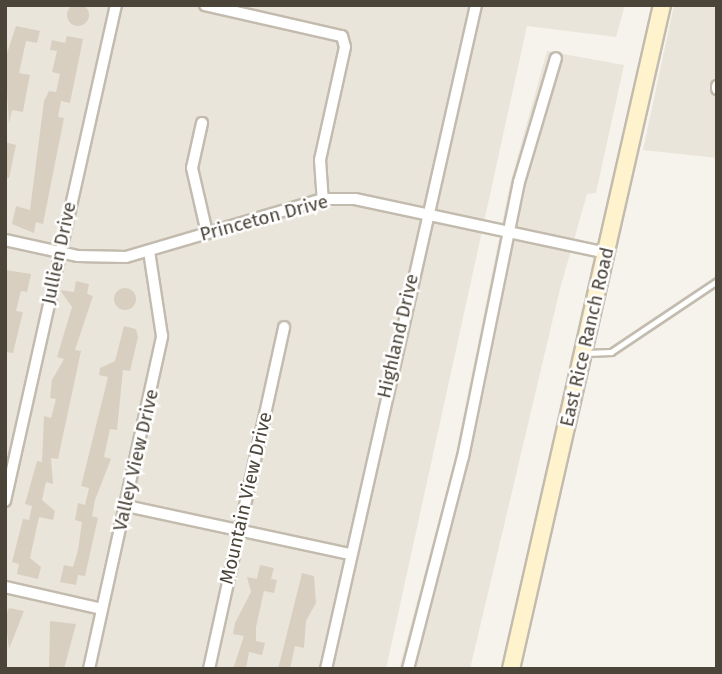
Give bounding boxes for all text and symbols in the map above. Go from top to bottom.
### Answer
street label: Princeton Drive [197,190,331,246]
street label: Jullien Drive [37,200,81,306]
street label: East Rice Ranch Road [555,245,619,429]
street label: Highland Drive [373,271,423,401]
street label: Valley View Drive [109,387,163,533]
street label: Mountain View Drive [215,410,277,586]

